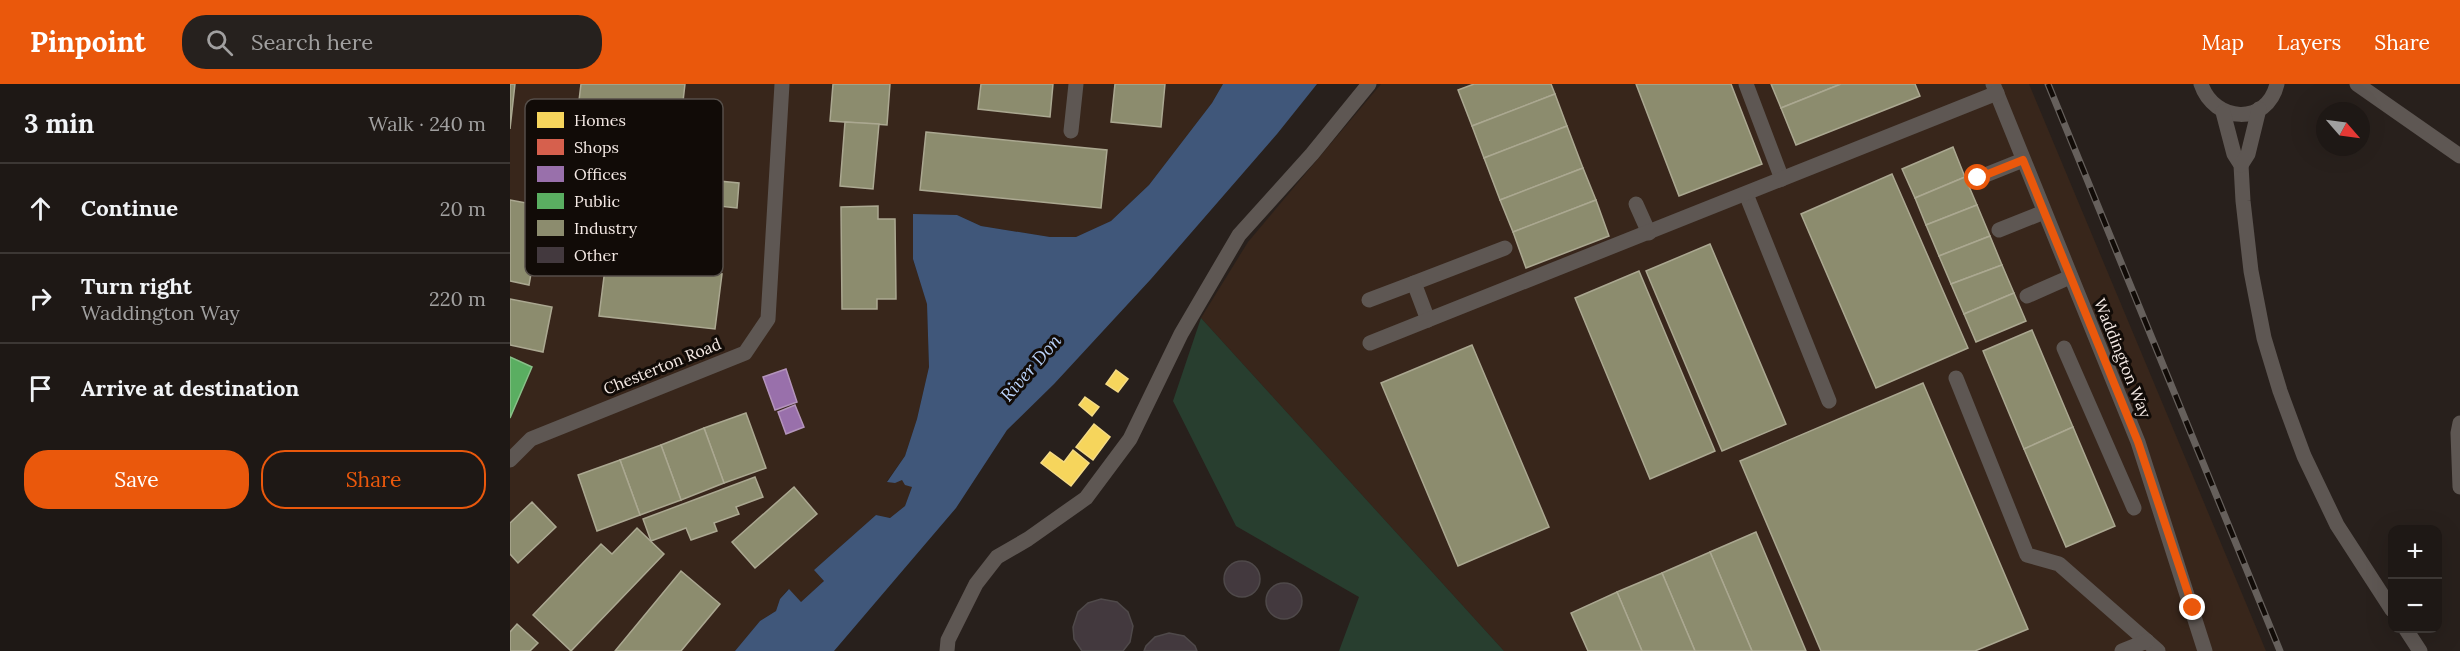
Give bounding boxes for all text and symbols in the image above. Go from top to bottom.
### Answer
search box [182,15,602,69]
text: Pinpoint [30,24,146,60]
icon: search [203,26,236,59]
text: Search here [251,28,373,56]
text: Map [2201,29,2244,56]
text: Layers [2277,29,2341,56]
text: Share [2374,29,2430,56]
legend [525,99,723,276]
north arrow [2316,102,2370,156]
text: 3 min [24,107,94,140]
text: Homes [574,110,626,130]
text: Walk · 240 m [368,111,486,136]
text: Shops [574,137,619,157]
text: Offices [574,164,627,184]
route start [1964,164,1990,190]
text: Public [574,191,620,211]
icon: ahead [24,192,57,225]
text: Continue [81,194,178,222]
text: 20 m [440,196,486,221]
text: Industry [574,218,638,238]
text: Other [574,245,618,265]
text: Turn right [81,272,192,300]
icon: right [24,282,57,315]
text: 220 m [429,286,486,311]
street label: Waddington Way [2090,295,2156,421]
text: Waddington Way [81,300,240,325]
water label: River Don [995,329,1066,406]
street label: Chesterton Road [600,333,724,399]
icon: arrive [24,372,57,405]
text: Arrive at destination [81,374,299,402]
button: Save [24,450,249,509]
button: Share [261,450,486,509]
map controls [2388,525,2442,633]
button: + [2388,525,2442,579]
button: − [2388,579,2442,633]
route end [2179,594,2205,620]

